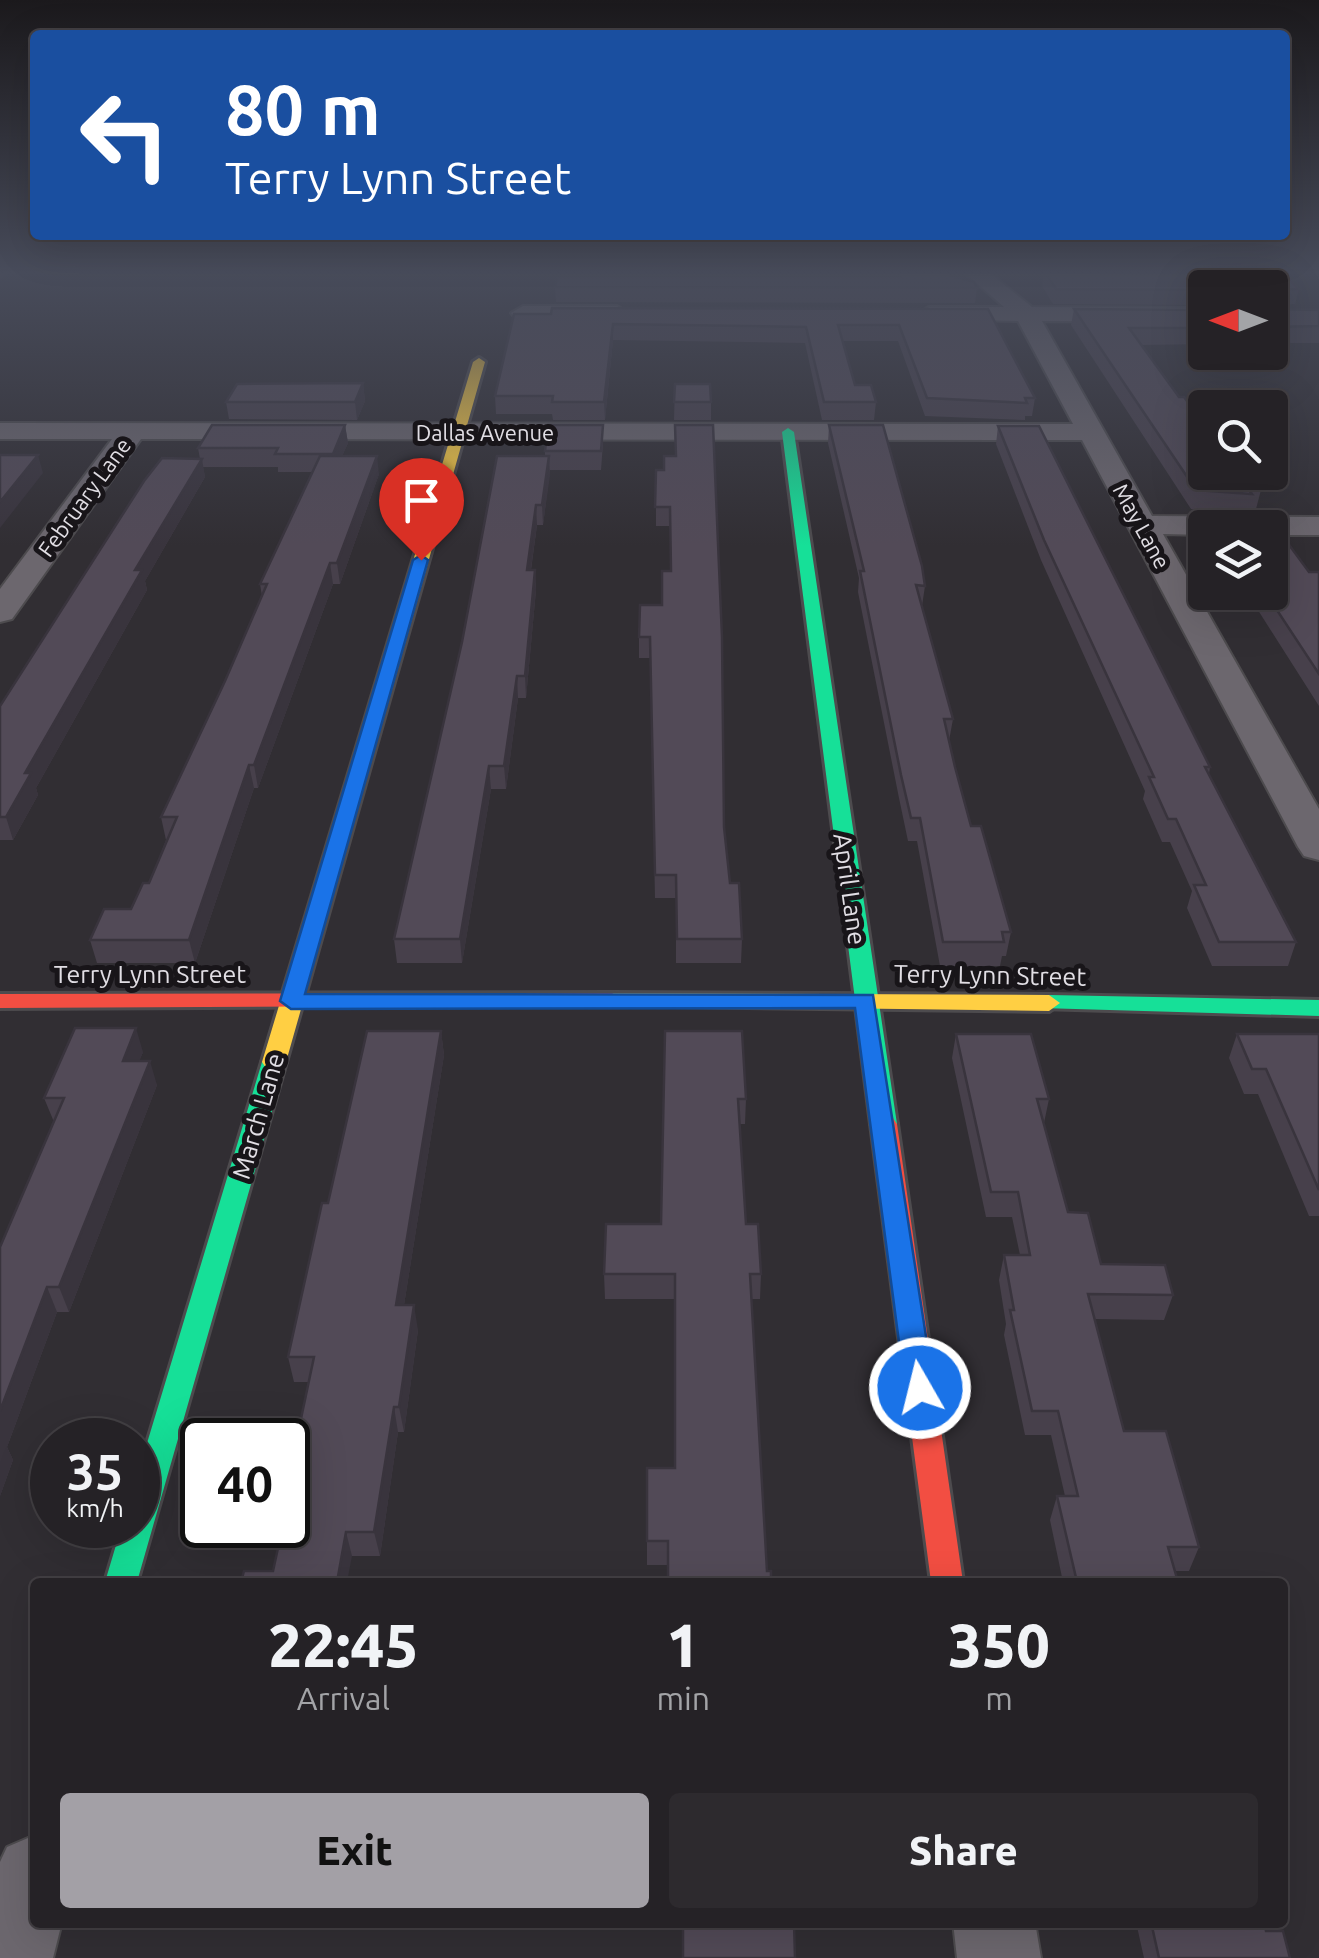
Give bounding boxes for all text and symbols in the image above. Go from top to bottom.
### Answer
icon: left [60,70,190,200]
text: 80 m [225,70,381,148]
text: Terry Lynn Street [225,152,571,203]
north arrow [1188,270,1288,370]
map controls [1188,270,1288,610]
button: search [1188,390,1288,490]
street label: Dallas Avenue [416,420,554,445]
street label: February Lane [33,433,135,561]
pin [379,458,464,561]
icon: arrive [394,473,449,528]
street label: May Lane [1108,479,1176,573]
button: layers [1188,510,1288,610]
street label: April Lane [828,831,872,947]
street label: Terry Lynn Street [894,959,1087,991]
street label: Terry Lynn Street [54,960,246,988]
street label: March Lane [227,1050,289,1182]
position arrow [868,1336,972,1440]
speed limit sign: 40 [180,1418,310,1548]
text: 35 [67,1443,123,1499]
text: km/h [66,1494,124,1522]
text: 22:45 [268,1611,418,1678]
text: 1 [666,1611,700,1678]
text: 350 [948,1611,1050,1678]
text: Arrival [297,1680,390,1716]
text: min [656,1680,710,1716]
text: m [985,1680,1013,1716]
button: Exit [60,1793,649,1908]
button: Share [669,1793,1258,1908]

